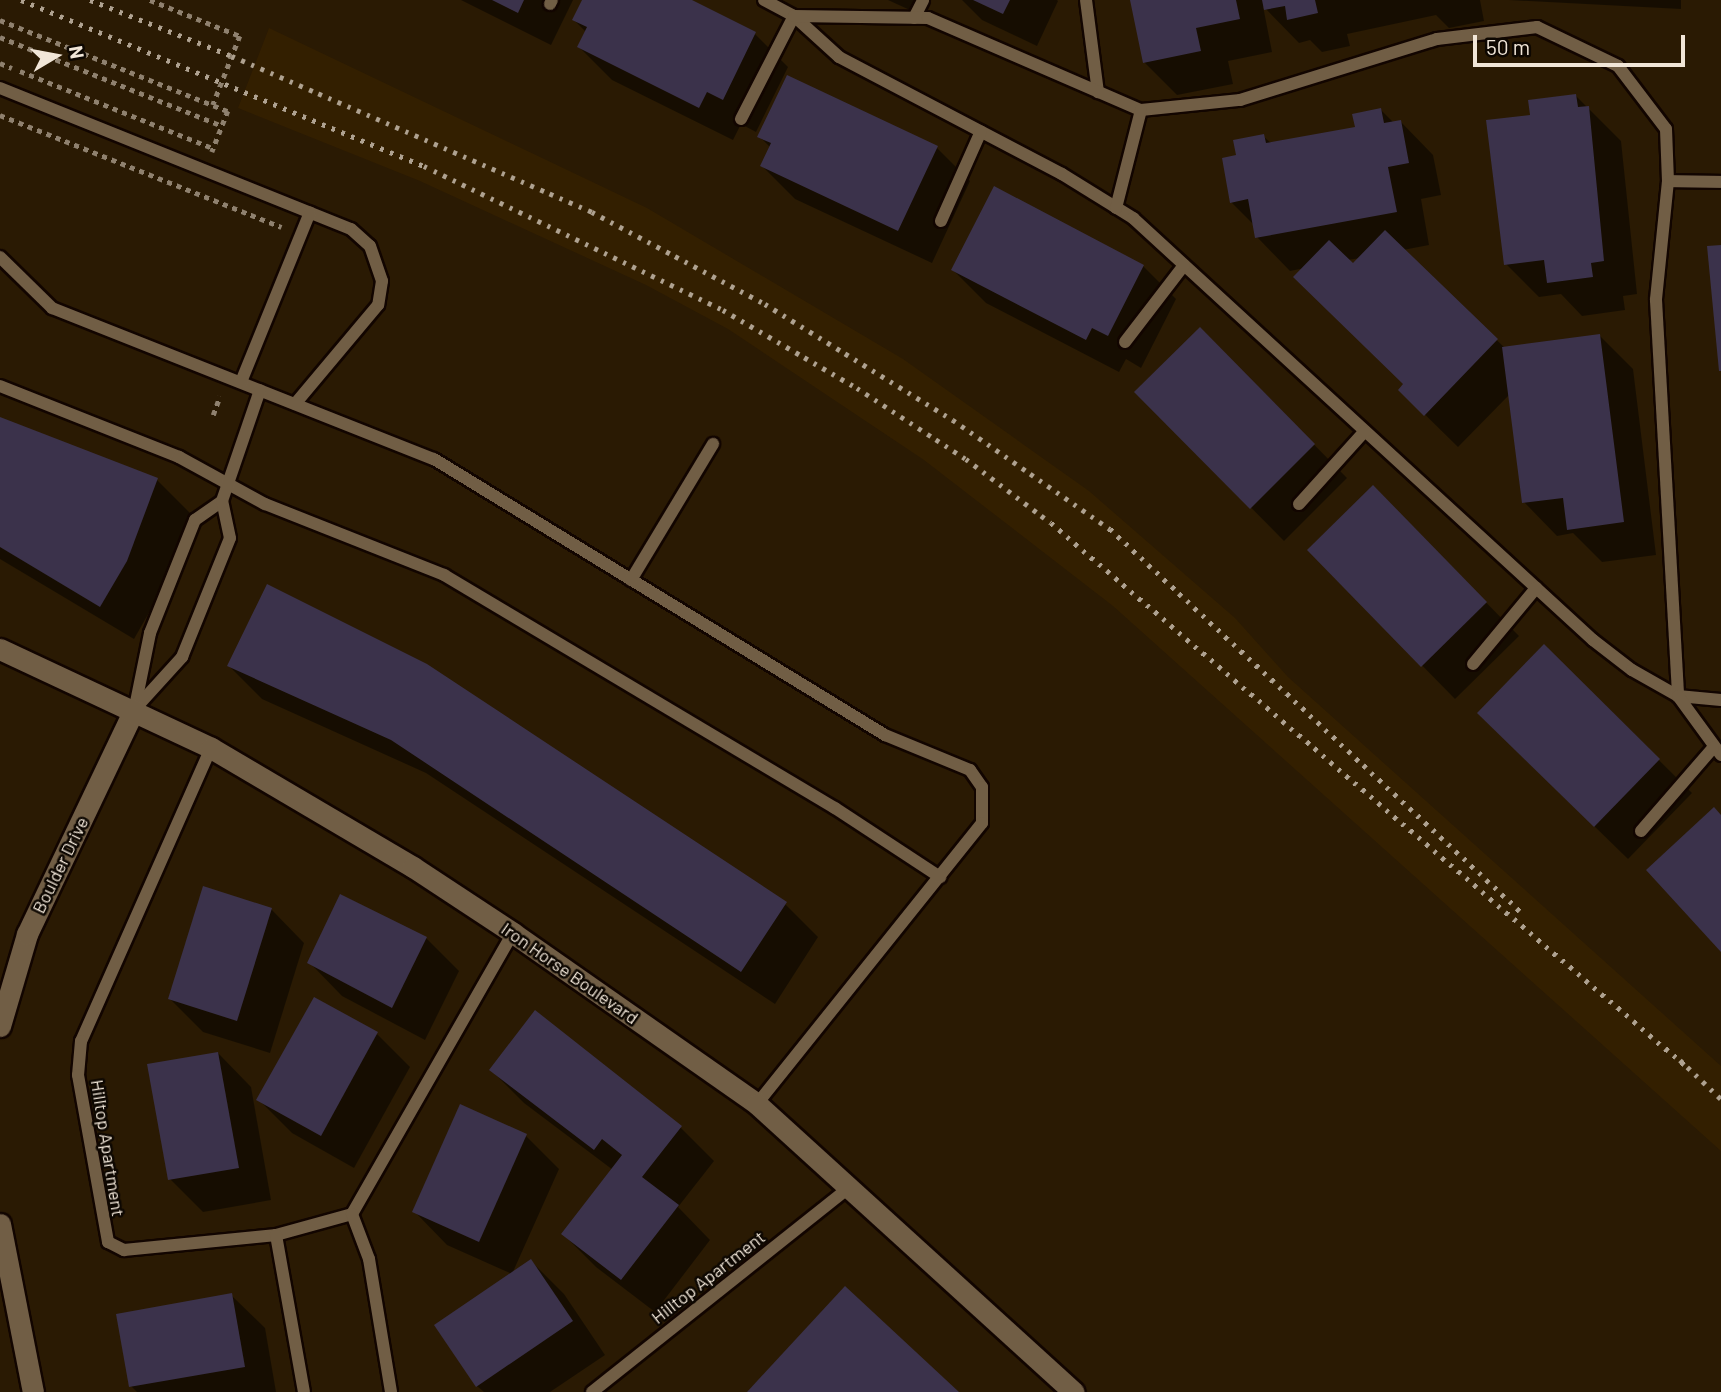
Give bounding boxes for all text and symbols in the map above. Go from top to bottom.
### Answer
north arrow [21,21,91,91]
scale bar [1476,21,1688,65]
text: 50 m [1486,34,1530,59]
text: N [65,44,90,60]
street label: Boulder Drive [27,813,93,917]
street label: Iron Horse Boulevard [497,918,643,1028]
street label: Hilltop Apartment [87,1078,129,1218]
street label: Hilltop Apartment [647,1226,769,1328]

